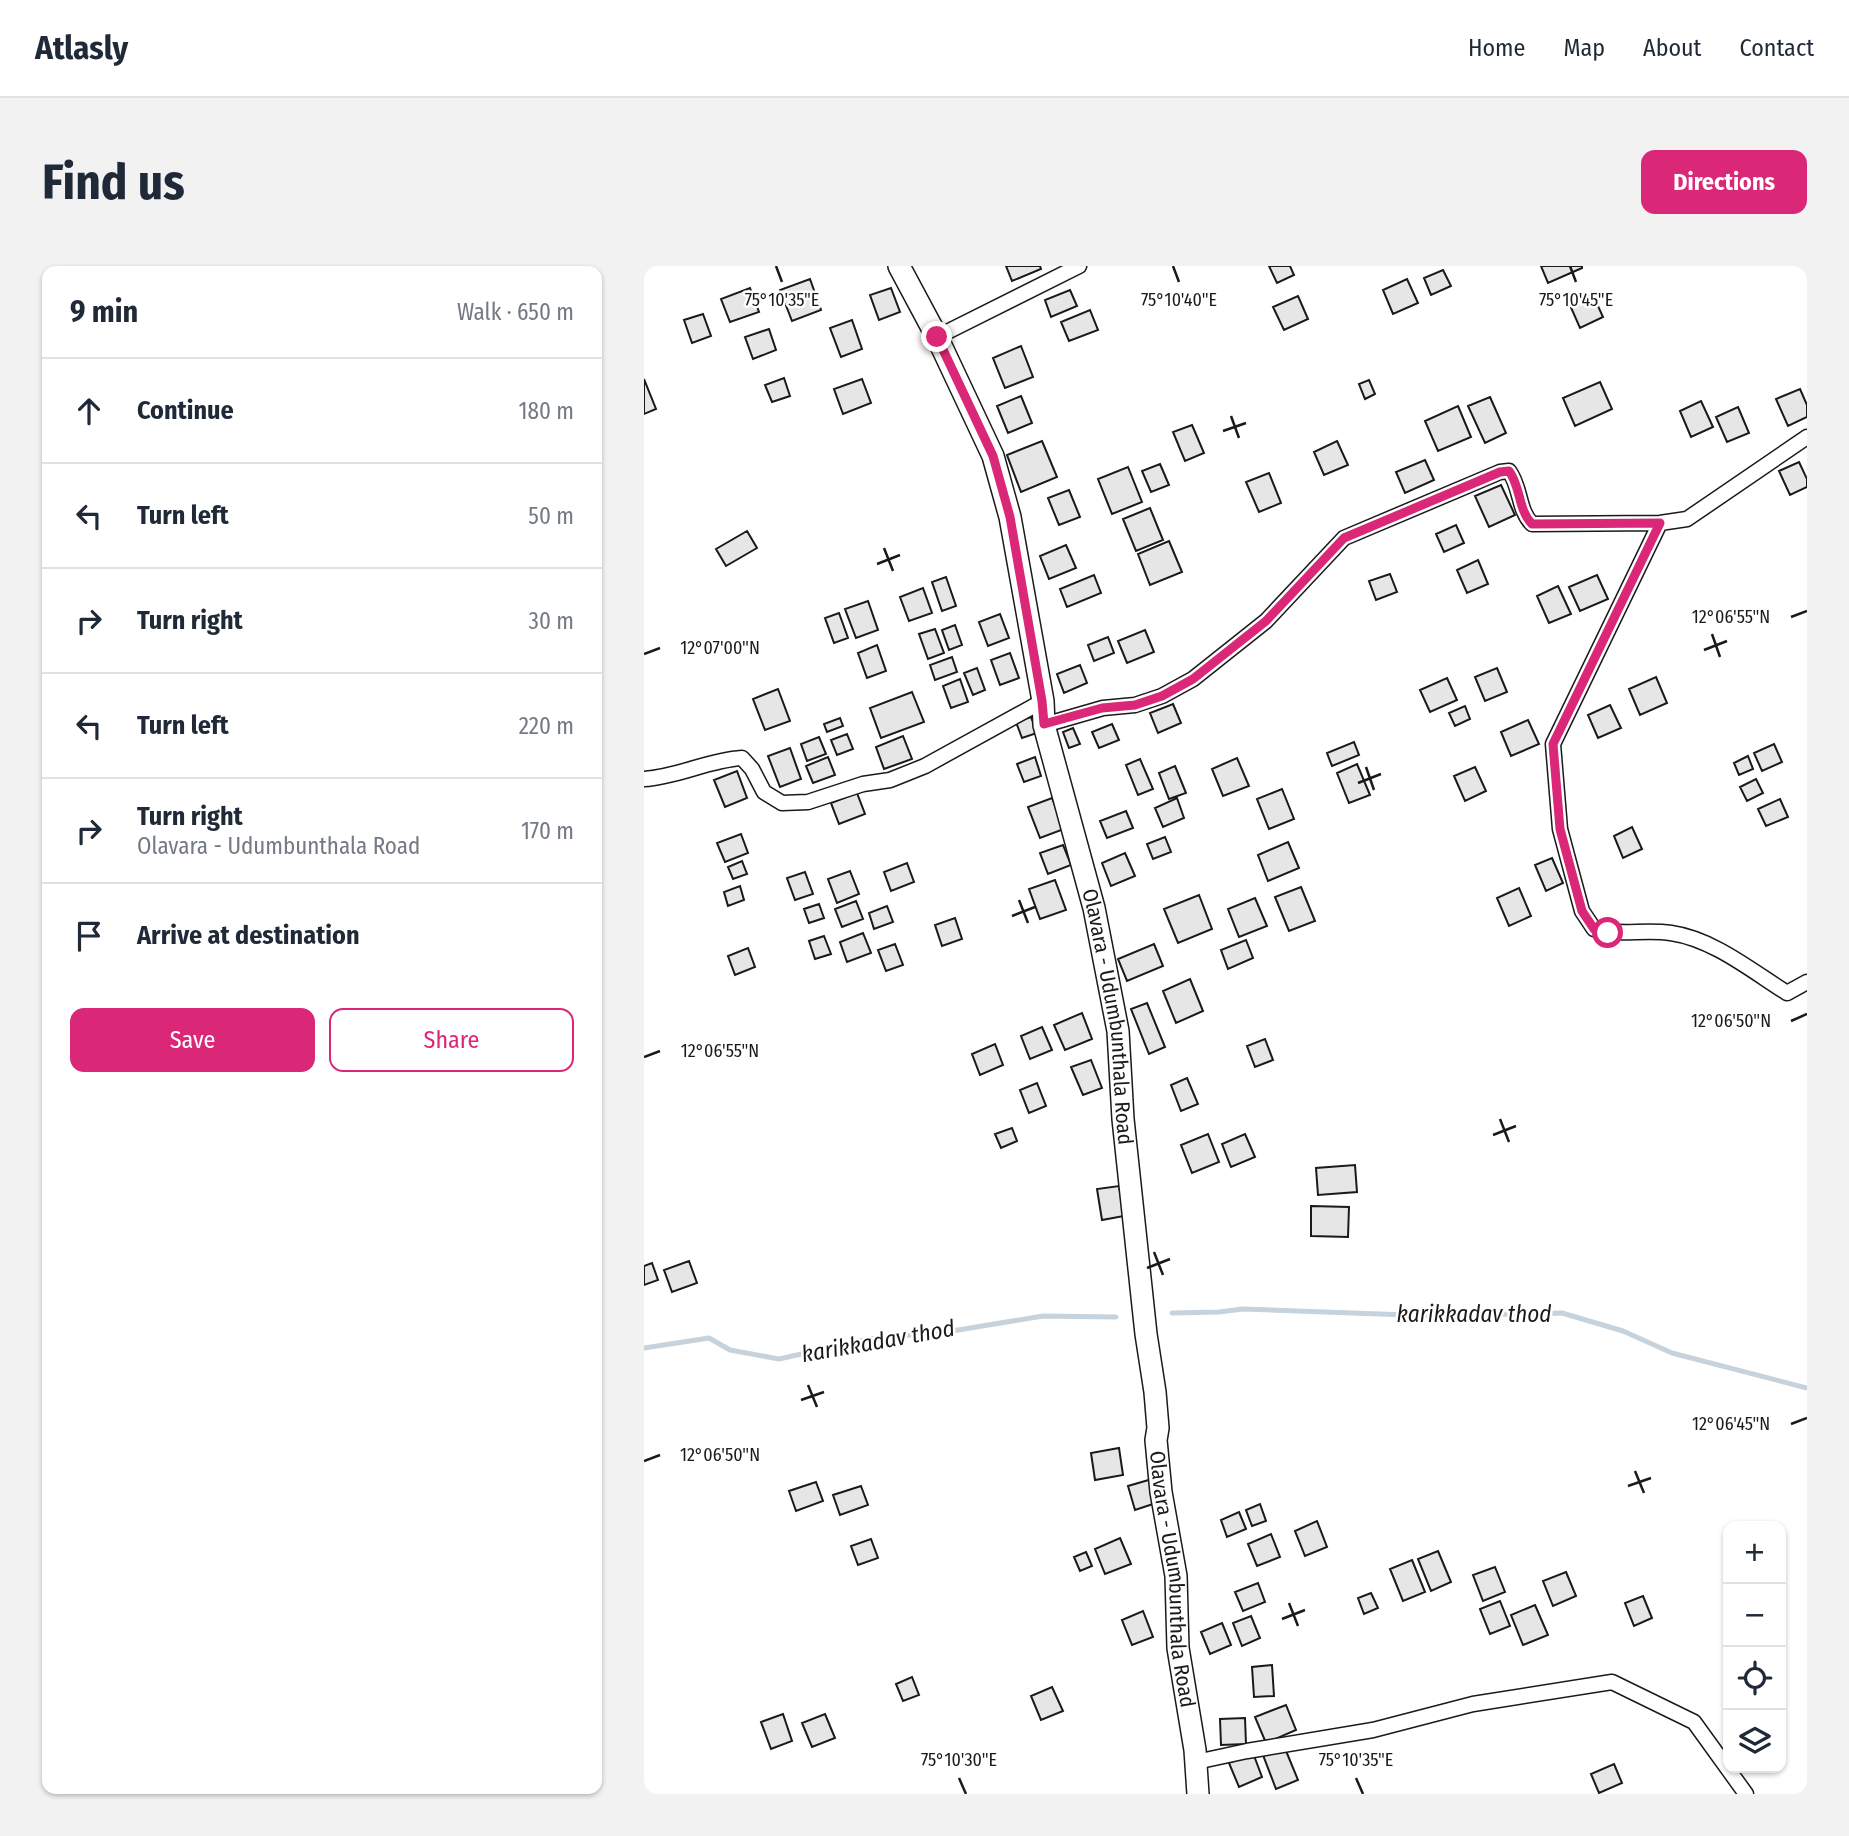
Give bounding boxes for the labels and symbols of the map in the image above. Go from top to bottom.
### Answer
text: 75°10'35"E [745,289,819,311]
text: 75°10'40"E [1141,289,1217,311]
text: 75°10'45"E [1539,289,1613,311]
route end [921,321,952,352]
text: 12°06'55"N [1692,606,1770,628]
text: 12°07'00"N [680,637,760,659]
street label: Olavara - Udumbunthala Road [1076,886,1139,1146]
route start [1592,917,1623,948]
text: 12°06'50"N [1691,1010,1771,1032]
text: 12°06'55"N [681,1040,759,1062]
water label: karikkadav thod [1396,1300,1552,1328]
water label: karikkadav thod [799,1314,957,1368]
text: 12°06'45"N [1692,1413,1770,1435]
text: 12°06'50"N [680,1444,760,1466]
street label: Olavara - Udumbunthala Road [1144,1450,1201,1709]
text: 75°10'30"E [921,1749,997,1771]
text: 75°10'35"E [1319,1749,1393,1771]

